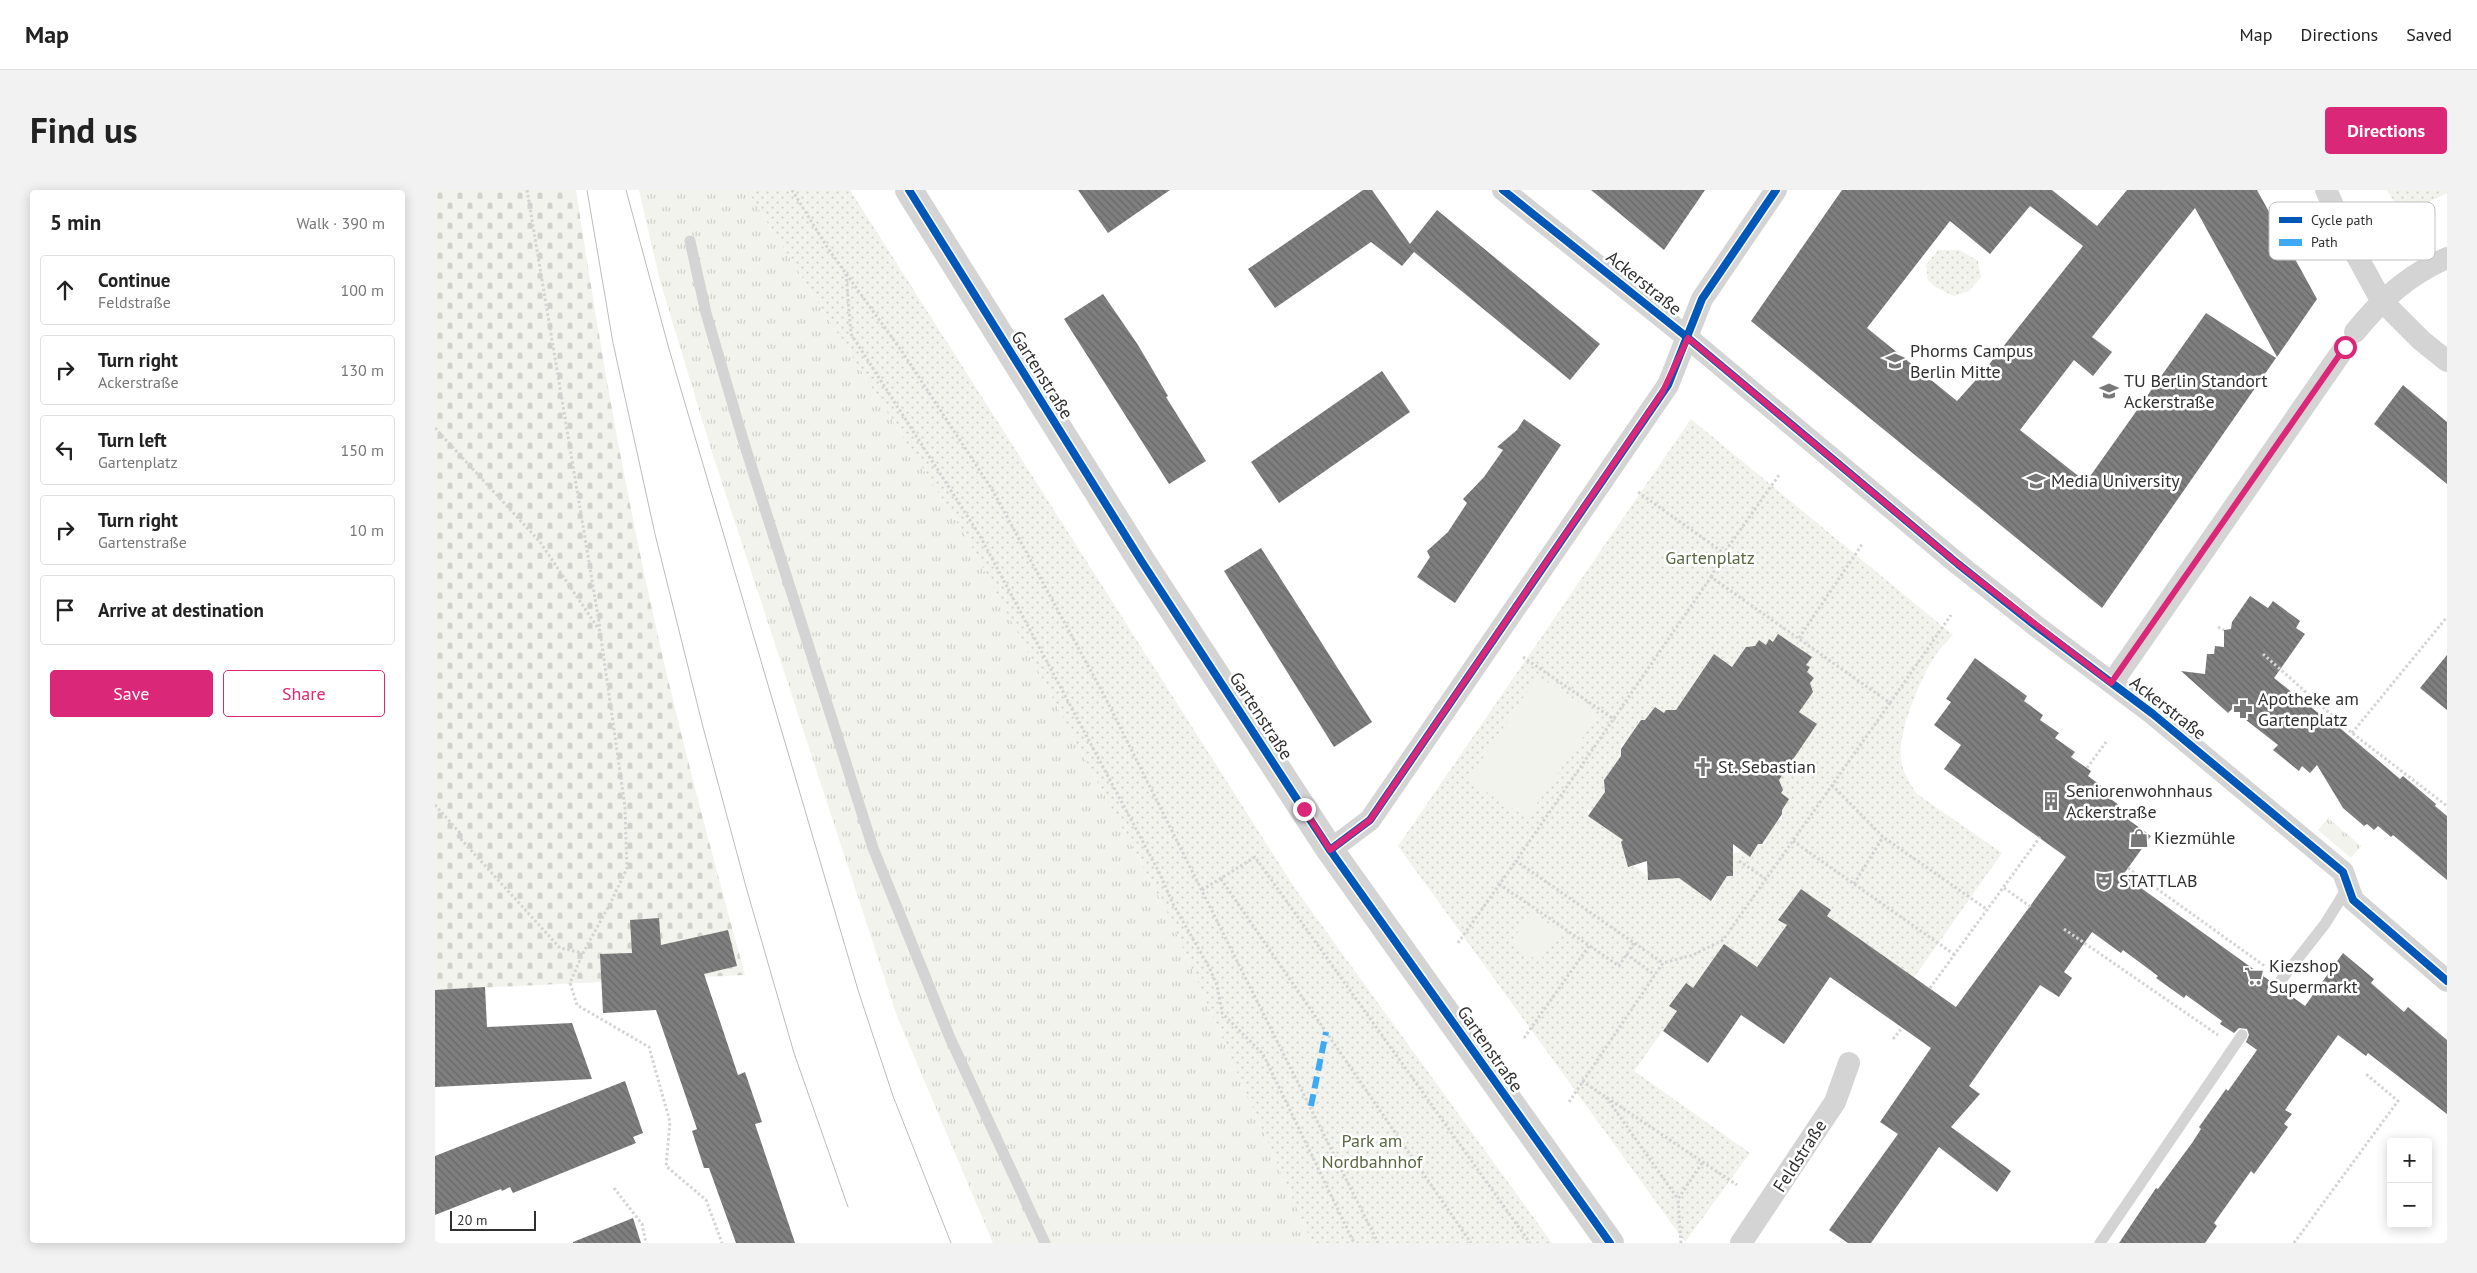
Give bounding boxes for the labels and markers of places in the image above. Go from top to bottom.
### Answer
place label: Phorms Campus Berlin Mitte [1910,339,2033,383]
school or university icon: Phorms Campus Berlin Mitte [1884,350,1906,372]
place label: TU Berlin Standort Ackerstraße [2124,369,2268,413]
school or university icon: TU Berlin Standort Ackerstraße [2098,380,2120,402]
place label: Media University [2051,469,2180,492]
school or university icon: Media University [2025,470,2047,492]
place label: Apotheke am Gartenplatz [2258,687,2359,731]
pharmacy icon: Apotheke am Gartenplatz [2232,698,2254,720]
place label: St. Sebastian [1718,755,1816,778]
church icon: St. Sebastian [1692,756,1714,778]
place label: Seniorenwohnhaus Ackerstraße [2066,779,2213,823]
building icon: Seniorenwohnhaus Ackerstraße [2040,790,2062,812]
place label: Kiezmühle [2154,826,2235,849]
shop icon: Kiezmühle [2128,827,2150,849]
place label: STATTLAB [2119,869,2197,892]
theatre icon: STATTLAB [2093,870,2115,892]
place label: Kiezshop Supermarkt [2269,954,2358,998]
supermarket icon: Kiezshop Supermarkt [2243,965,2265,987]

